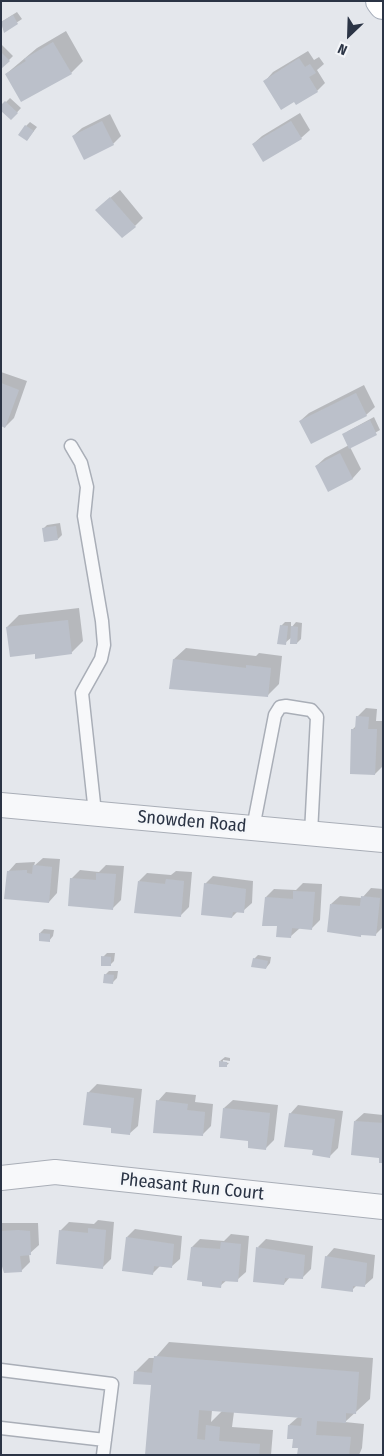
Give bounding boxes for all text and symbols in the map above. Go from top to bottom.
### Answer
north arrow [324,10,374,60]
text: N [335,40,350,59]
street label: Snowden Road [137,806,247,838]
street label: Pheasant Run Court [119,1169,265,1205]

